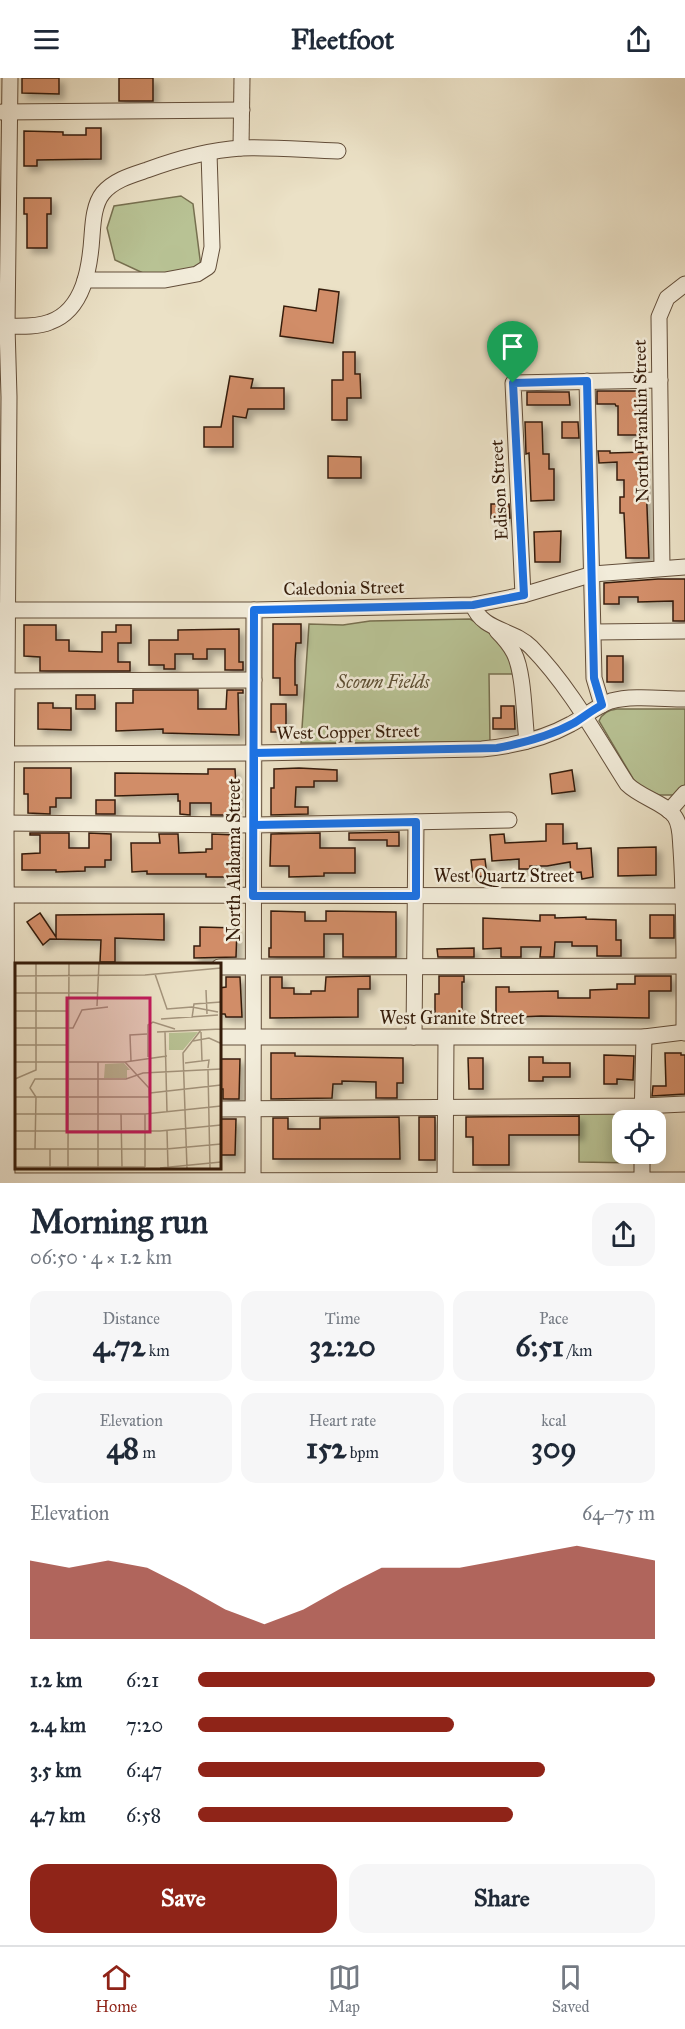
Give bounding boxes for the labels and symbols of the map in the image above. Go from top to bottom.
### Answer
pin [487,321,538,383]
street label: North Franklin Street [629,339,653,503]
street label: Edison Street [485,438,513,541]
street label: Caledonia Street [283,576,405,600]
park label: Scown Fields [335,671,430,693]
street label: West Copper Street [276,720,420,744]
street label: North Alabama Street [223,778,245,942]
street label: West Quartz Street [434,865,575,887]
inset map [15,963,220,1168]
street label: West Granite Street [379,1007,525,1029]

